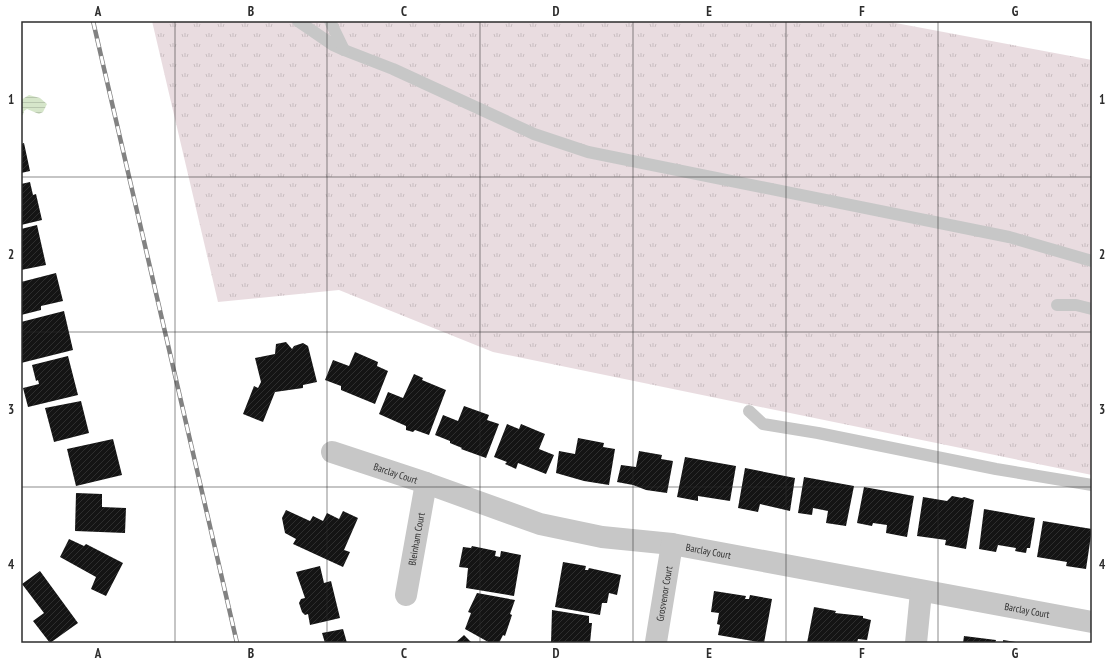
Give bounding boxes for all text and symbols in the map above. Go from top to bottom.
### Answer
text: A [94,3,102,20]
text: B [248,3,254,20]
text: C [401,3,407,20]
text: D [553,3,560,20]
text: E [706,3,712,20]
text: F [859,3,865,20]
text: G [1012,3,1019,20]
text: 1 [8,91,14,108]
text: 1 [1099,91,1105,108]
text: 2 [8,246,14,263]
text: 2 [1099,246,1105,263]
text: 3 [8,401,14,418]
text: 3 [1099,401,1105,418]
street label: Barclay Court [372,460,420,486]
street label: Bleinham Court [405,511,427,566]
street label: Barclay Court [685,540,732,561]
text: 4 [8,556,15,573]
text: 4 [1099,556,1106,573]
street label: Grosvenor Court [653,565,675,622]
street label: Barclay Court [1003,599,1051,621]
text: A [94,645,102,662]
text: B [248,645,254,662]
text: C [401,645,407,662]
text: D [553,645,560,662]
text: E [706,645,712,662]
text: F [859,645,865,662]
text: G [1012,645,1019,662]

